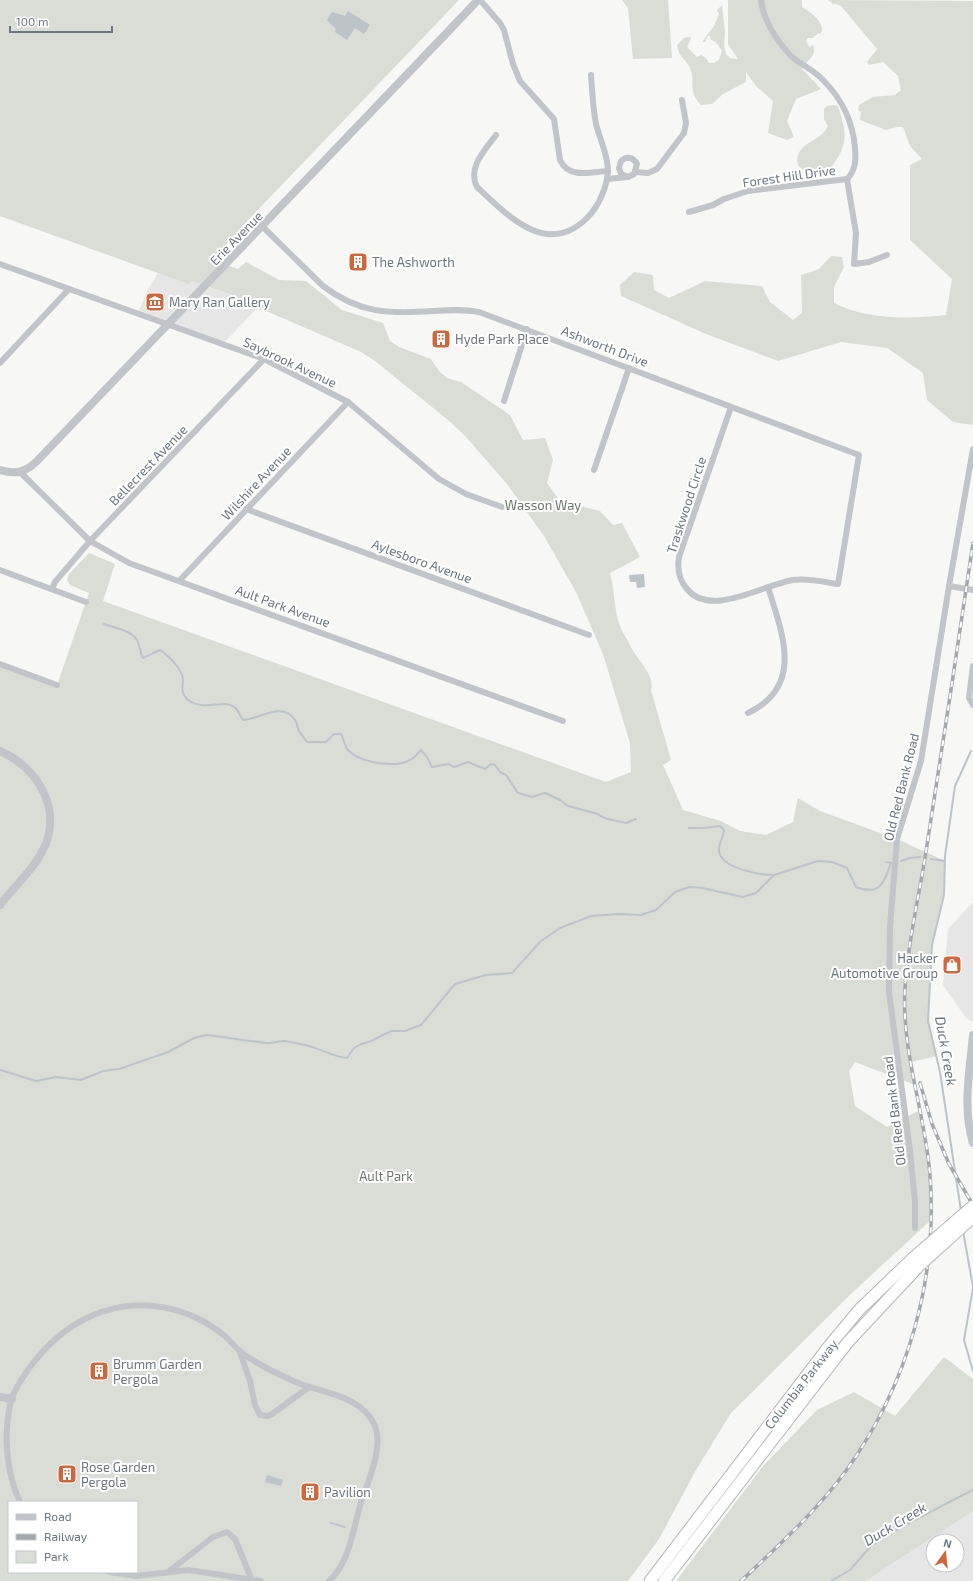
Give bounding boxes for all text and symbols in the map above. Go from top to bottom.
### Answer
scale bar [10,8,112,34]
text: 100 m [16,14,48,28]
street label: Forest Hill Drive [741,162,837,190]
street label: Erie Avenue [206,208,266,268]
building icon: The Ashworth [347,251,369,273]
place label: The Ashworth [372,254,455,270]
museum icon: Mary Ran Gallery [144,291,166,313]
place label: Mary Ran Gallery [169,294,270,310]
street label: Ashworth Drive [559,322,651,370]
building icon: Hyde Park Place [430,328,452,350]
place label: Hyde Park Place [455,331,549,347]
street label: Saybrook Avenue [241,333,339,391]
street label: Bellecrest Avenue [105,421,191,509]
street label: Wilshire Avenue [218,443,294,523]
street label: Traskwood Circle [663,455,709,555]
park label: Wasson Way [505,497,581,513]
street label: Aylesboro Avenue [370,535,474,587]
street label: Ault Park Avenue [233,581,333,631]
street label: Old Red Bank Road [880,732,922,842]
place label: Hacker Automotive Group [831,950,938,981]
shop icon: Hacker Automotive Group [941,954,963,976]
water label: Duck Creek [932,1015,961,1087]
street label: Old Red Bank Road [879,1055,909,1167]
park label: Ault Park [359,1168,413,1184]
street label: Columbia Parkway [761,1336,841,1432]
place label: Brumm Garden Pergola [113,1356,202,1387]
building icon: Brumm Garden Pergola [88,1360,110,1382]
place label: Rose Garden Pergola [81,1459,155,1490]
building icon: Rose Garden Pergola [56,1463,78,1485]
building icon: Pavilion [299,1481,321,1503]
place label: Pavilion [324,1484,371,1500]
water label: Duck Creek [860,1498,929,1549]
legend [8,1501,138,1573]
text: Road [44,1509,72,1523]
text: Railway [44,1529,88,1543]
north arrow [925,1533,965,1573]
text: N [942,1536,953,1550]
text: Park [44,1549,69,1563]

